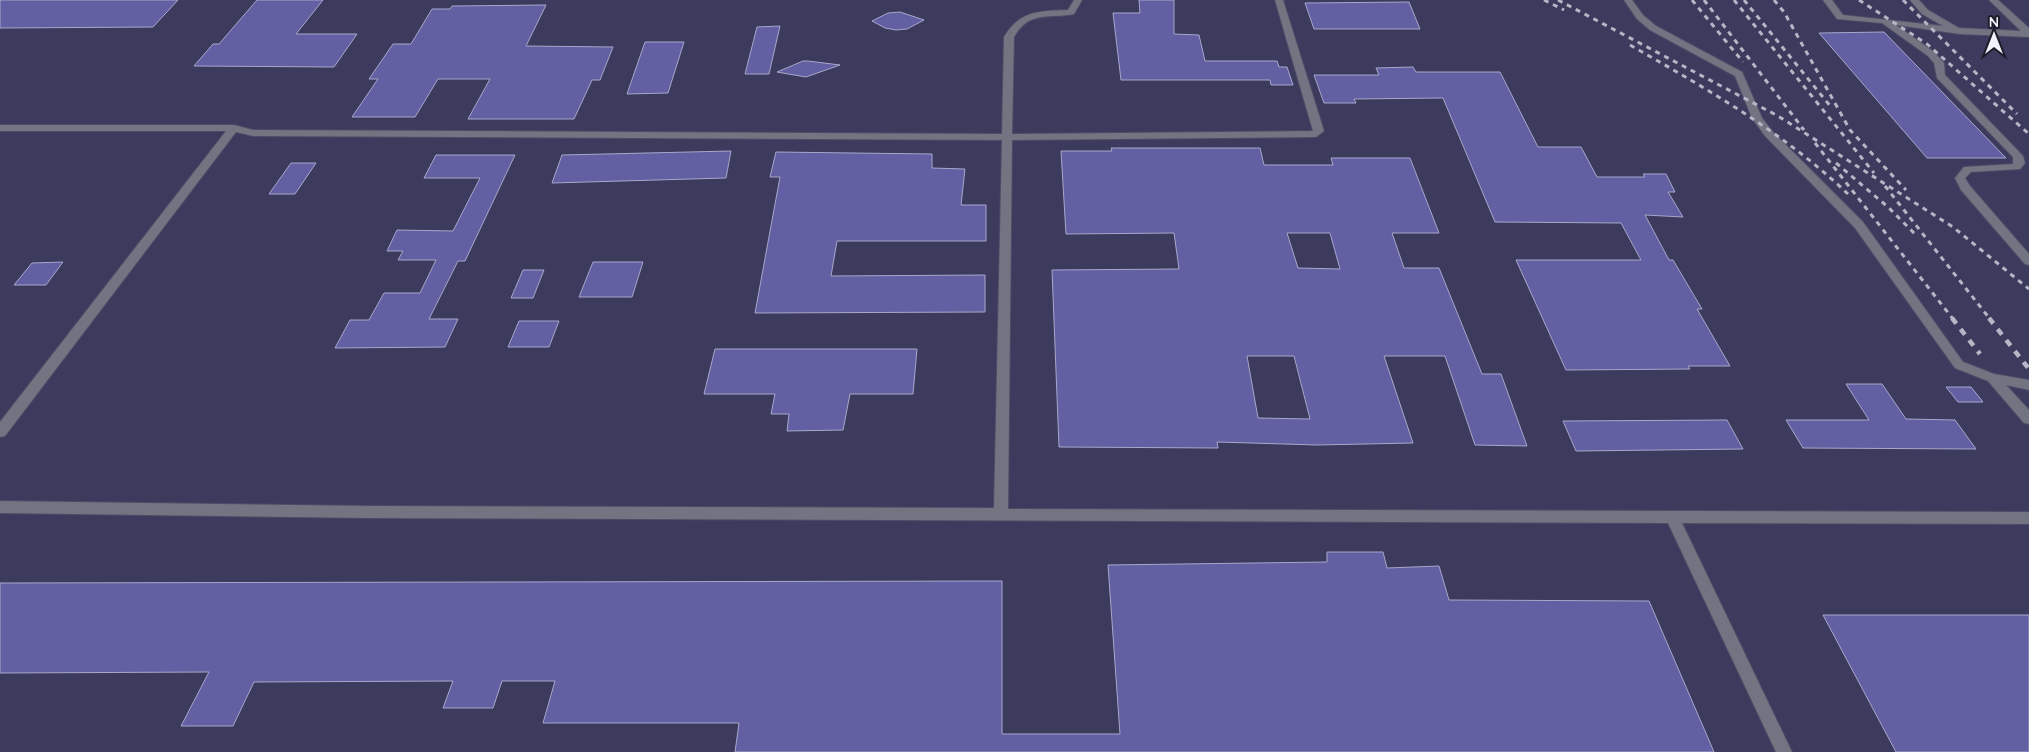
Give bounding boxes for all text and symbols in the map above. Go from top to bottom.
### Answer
north arrow [1969,10,2019,60]
text: N [1989,13,1999,31]

